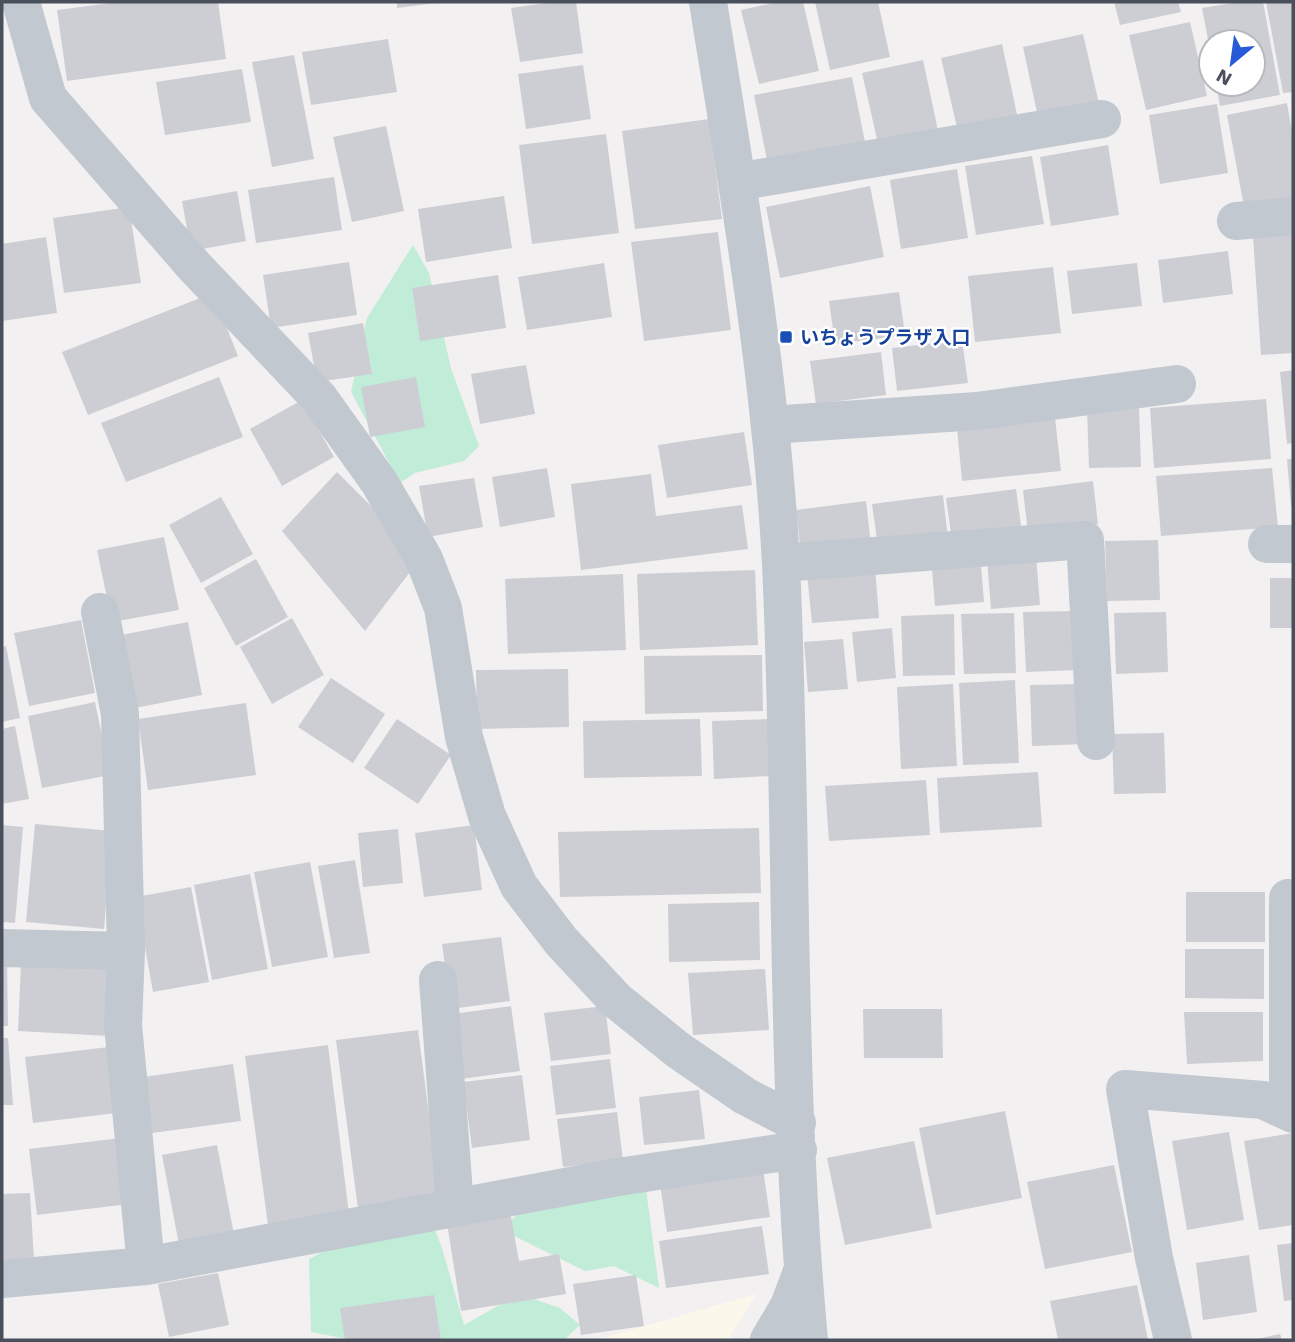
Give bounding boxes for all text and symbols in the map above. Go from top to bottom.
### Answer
north arrow [1197,28,1267,98]
text: N [1212,64,1236,91]
place label: いちょうプラザ入口 [800,326,971,349]
marker: いちょうプラザ入口 [778,329,794,345]

